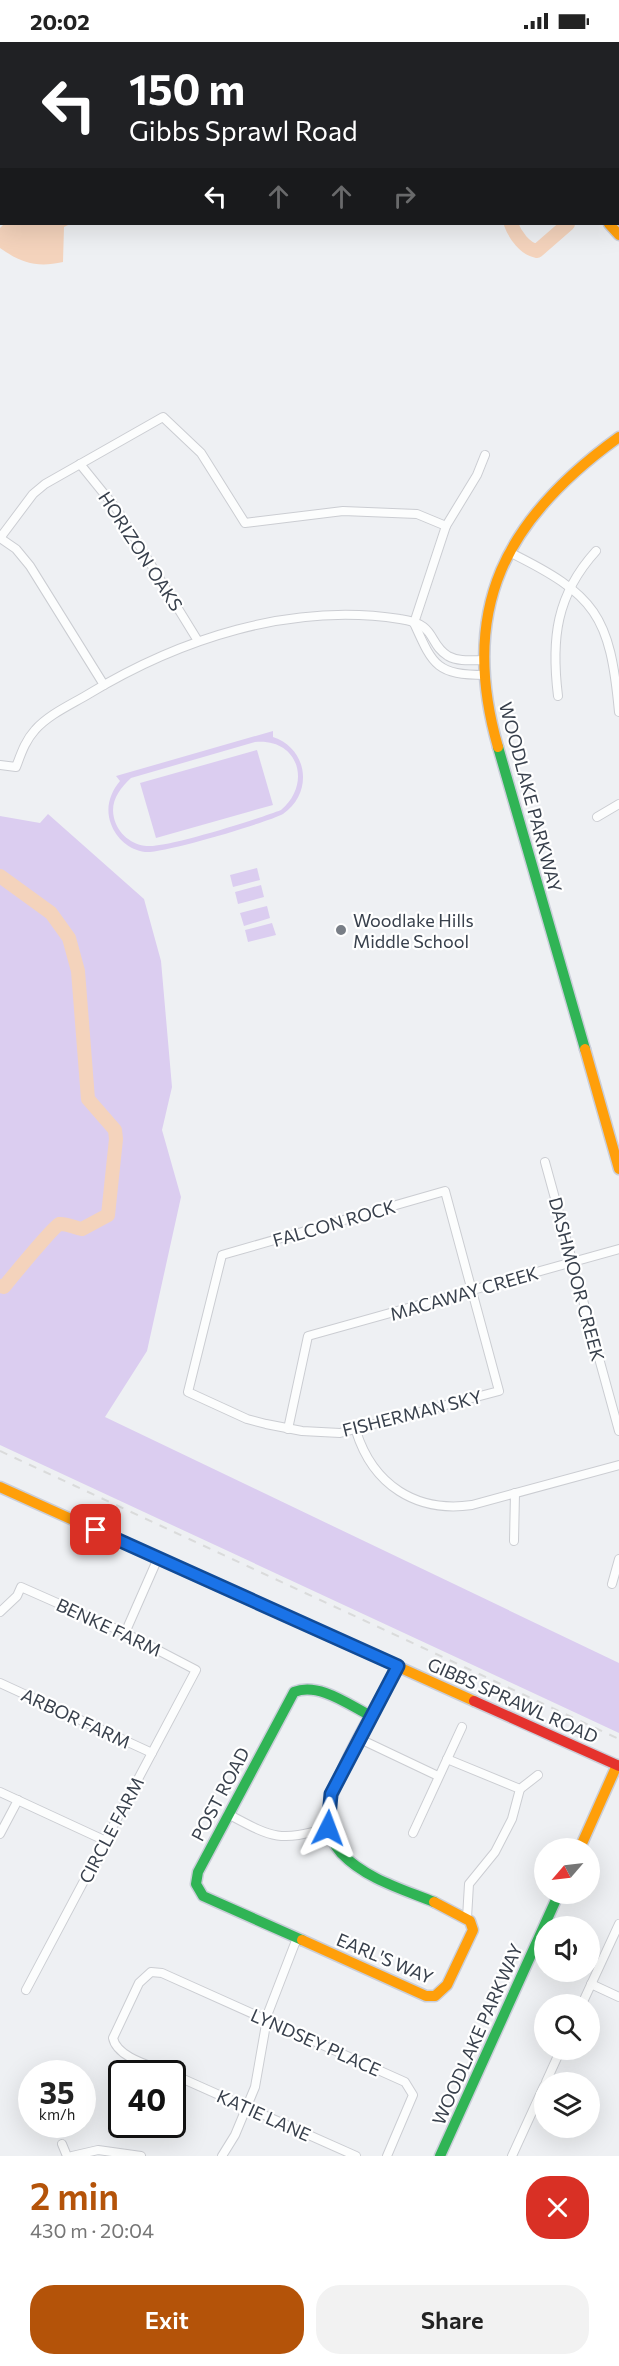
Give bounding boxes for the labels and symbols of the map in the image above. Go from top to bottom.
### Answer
street label: HORIZON OAKS [94,487,188,615]
street label: WOODLAKE PARKWAY [495,699,567,895]
place label: Woodlake Hills Middle School [353,909,474,952]
marker: Woodlake Hills Middle School [334,923,348,937]
street label: FALCON ROCK [270,1195,398,1251]
street label: DASHMOOR CREEK [545,1195,609,1363]
street label: MACAWAY CREEK [387,1261,541,1325]
street label: FISHERMAN SKY [340,1385,484,1441]
pin [70,1504,121,1555]
street label: BENKE FARM [53,1593,165,1661]
street label: GIBBS SPRAWL ROAD [424,1652,602,1748]
street label: ARBOR FARM [18,1683,134,1753]
street label: POST ROAD [186,1743,254,1845]
street label: CIRCLE FARM [74,1773,148,1887]
position arrow [296,1796,360,1860]
north arrow [534,1838,600,1904]
street label: EARL'S WAY [333,1928,437,1988]
street label: WOODLAKE PARKWAY [427,1940,527,2128]
street label: LYNDSEY PLACE [248,2004,384,2080]
speed limit sign: 40 [108,2060,186,2138]
street label: KATIE LANE [214,2084,314,2146]

